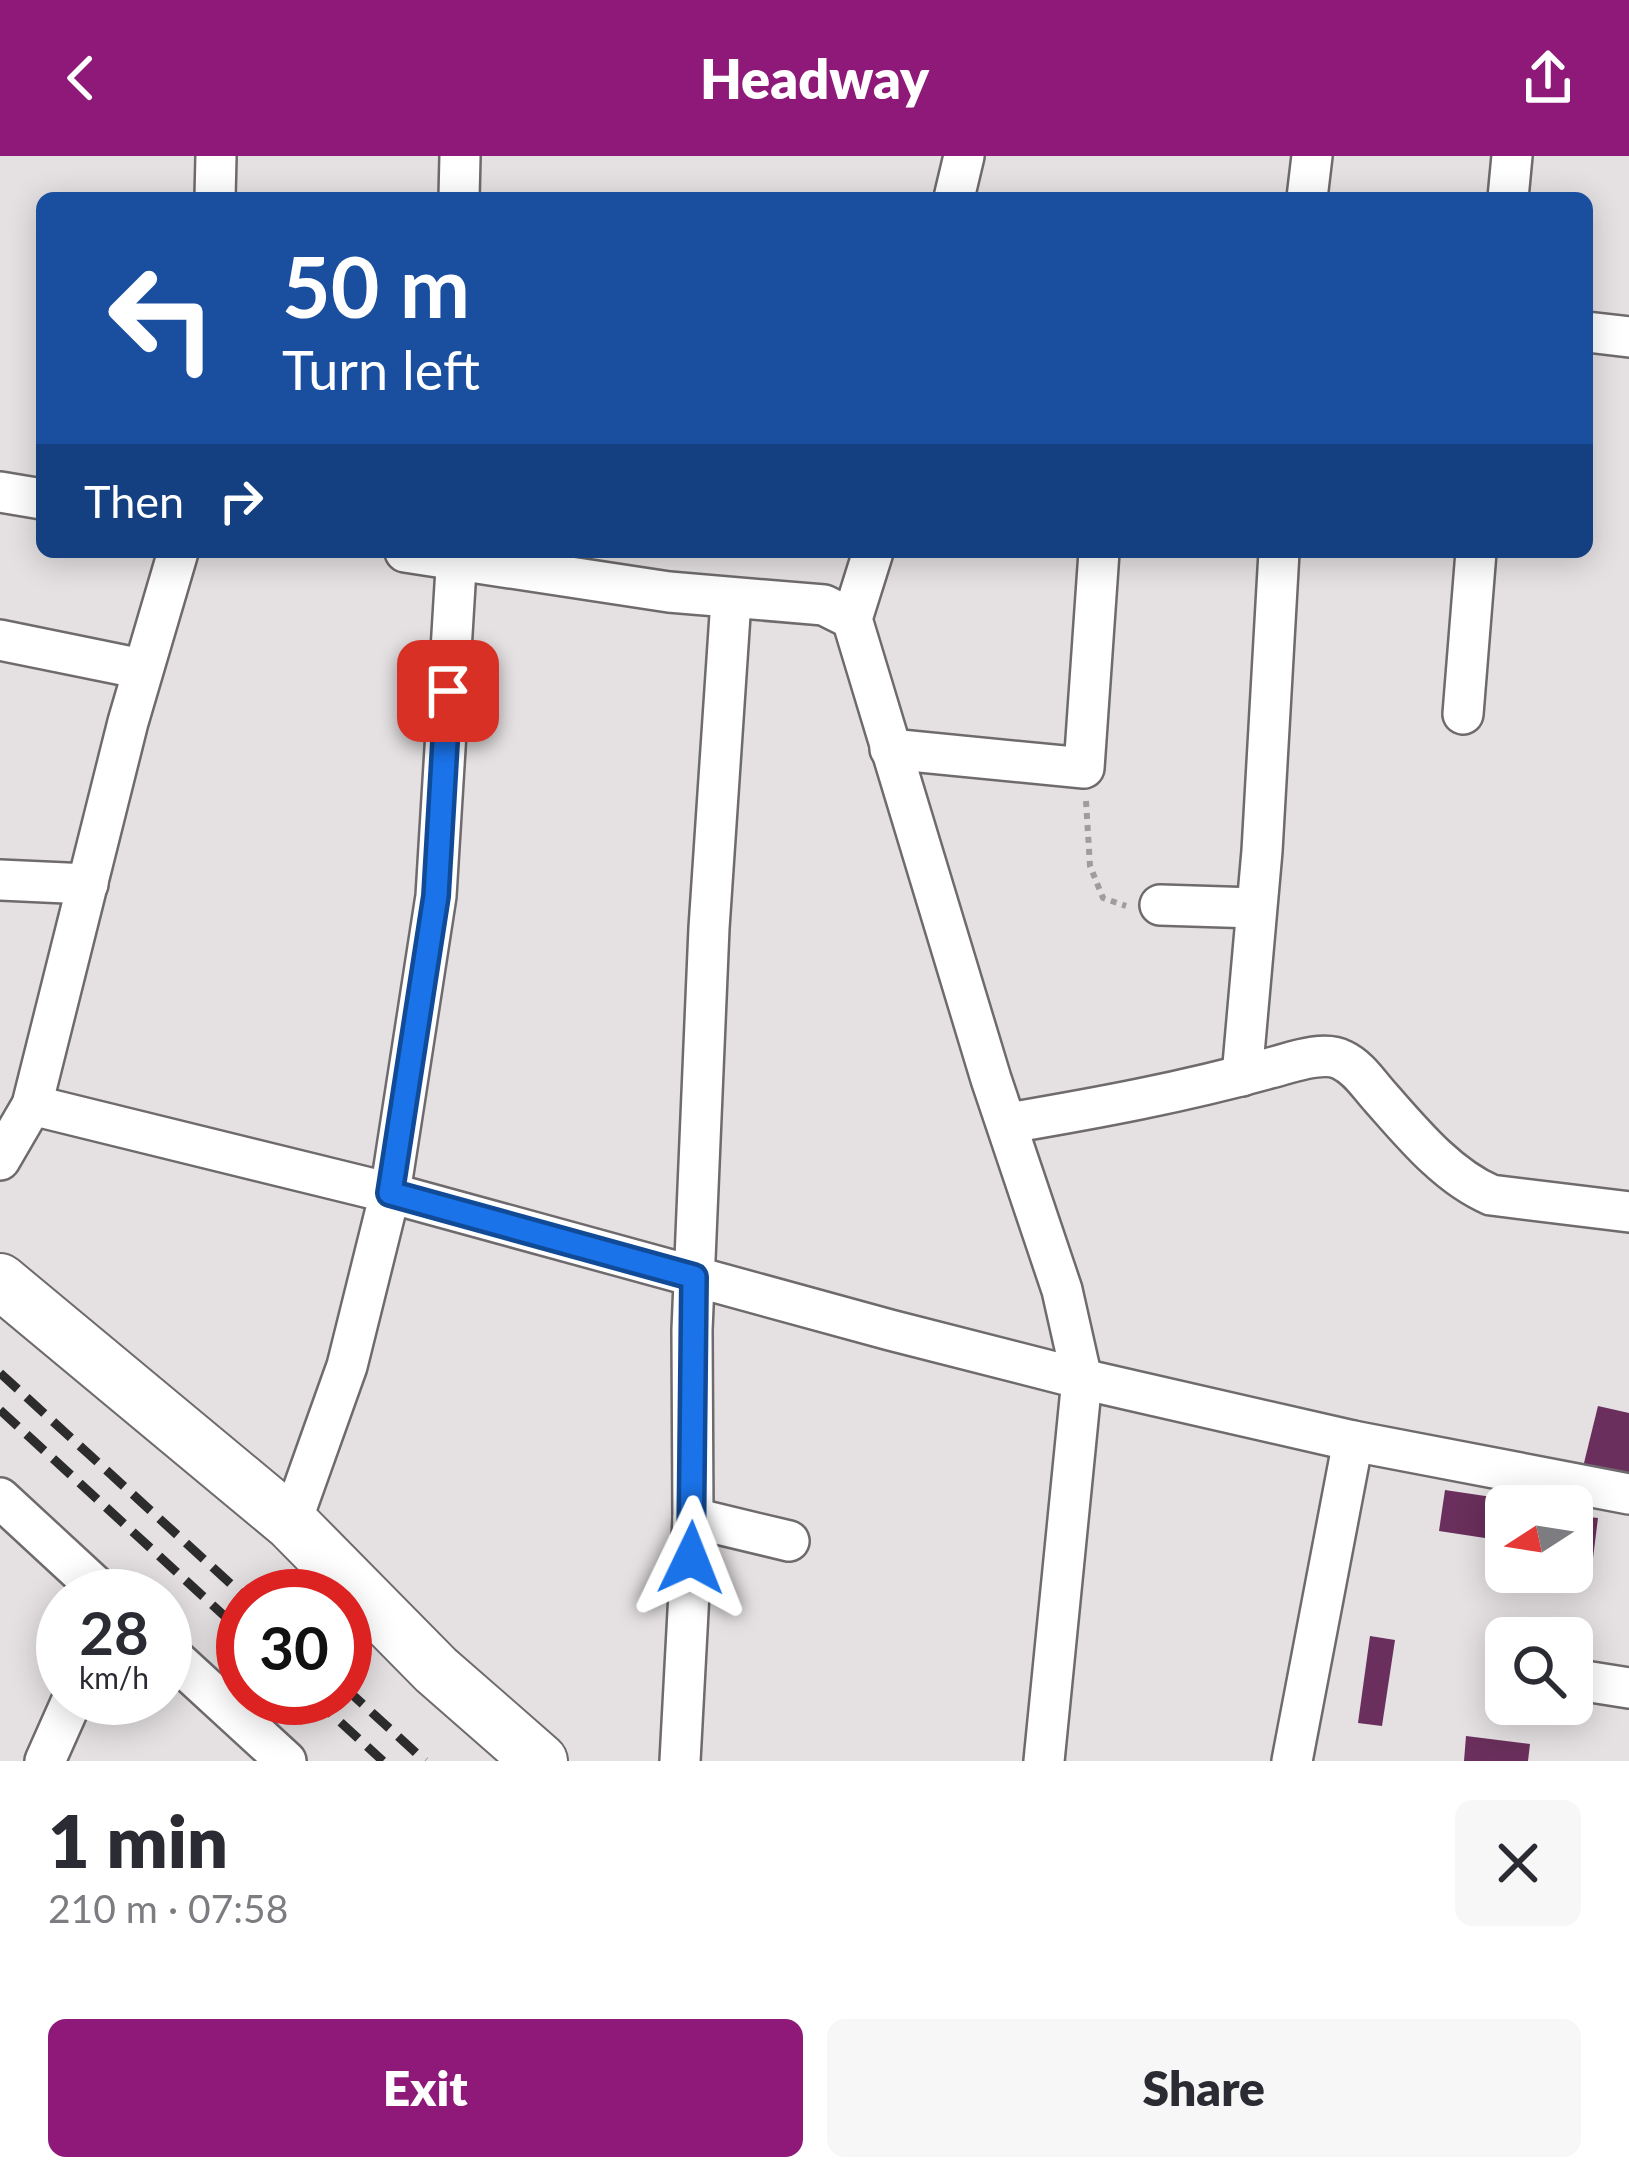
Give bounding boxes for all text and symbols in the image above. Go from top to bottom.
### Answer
icon: back [48,45,114,111]
icon: share [1515,45,1581,111]
text: Headway [700,46,929,111]
text: 50 m [282,235,470,336]
icon: left [84,240,240,396]
text: Turn left [282,337,480,402]
icon: right [208,468,274,534]
text: Then [84,474,184,528]
pin [397,640,499,742]
icon: arrive [415,658,481,724]
north arrow [1485,1485,1593,1593]
map controls [1485,1485,1593,1725]
position arrow [628,1495,754,1621]
speed limit sign: 30 [216,1569,372,1725]
text: 28 [79,1596,149,1668]
button: search [1485,1617,1593,1725]
text: km/h [79,1659,149,1695]
text: 1 min [48,1797,228,1883]
button: close [1455,1800,1581,1926]
text: 210 m · 07:58 [48,1885,288,1931]
button: Exit [48,2019,803,2157]
button: Share [827,2019,1581,2157]

